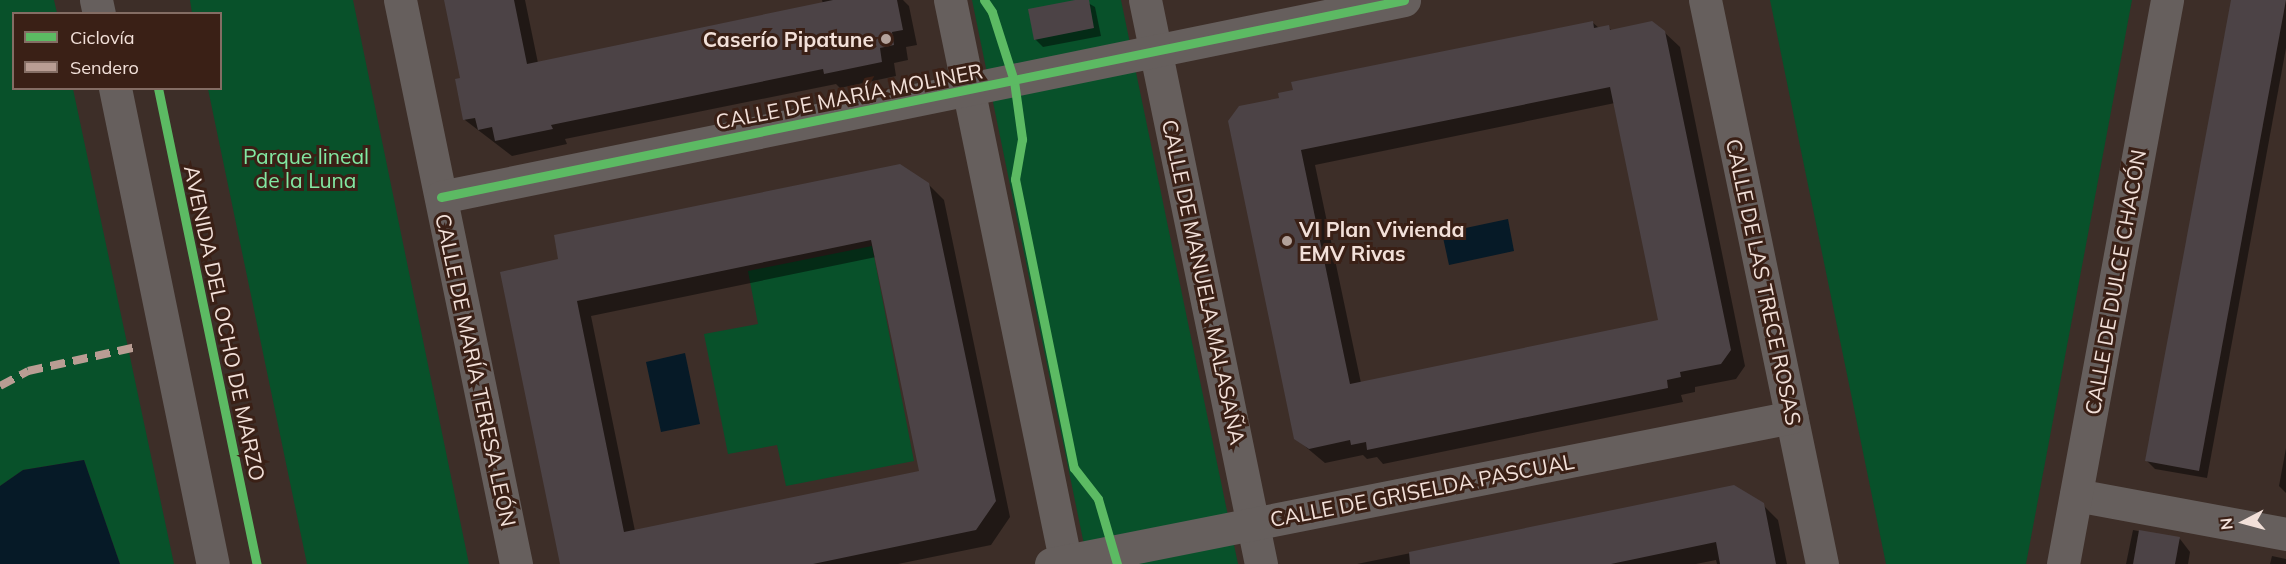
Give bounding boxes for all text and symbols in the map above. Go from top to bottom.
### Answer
legend [12,12,222,90]
text: Ciclovía [70,26,135,49]
place label: Caserío Pipatune [703,26,874,52]
marker: Caserío Pipatune [879,32,893,46]
text: Sendero [70,56,139,79]
street label: CALLE DE MARÍA MOLINER [713,58,985,134]
street label: CALLE DE MANUELA MALASAÑA [1157,117,1251,447]
street label: CALLE DE LAS TRECE ROSAS [1721,136,1807,428]
park label: Parque lineal de la Luna [243,143,369,193]
street label: CALLE DE DULCE CHACÓN [2079,147,2151,417]
street label: AVENIDA DEL OCHO DE MARZO [179,163,271,483]
street label: CALLE DE MARÍA TERESA LEÓN [430,211,522,529]
place label: VI Plan Vivienda EMV Rivas [1299,216,1465,266]
marker: VI Plan Vivienda EMV Rivas [1280,234,1294,248]
street label: CALLE DE GRISELDA PASCUAL [1268,448,1576,532]
north arrow [2214,492,2274,552]
text: N [2216,517,2237,531]

